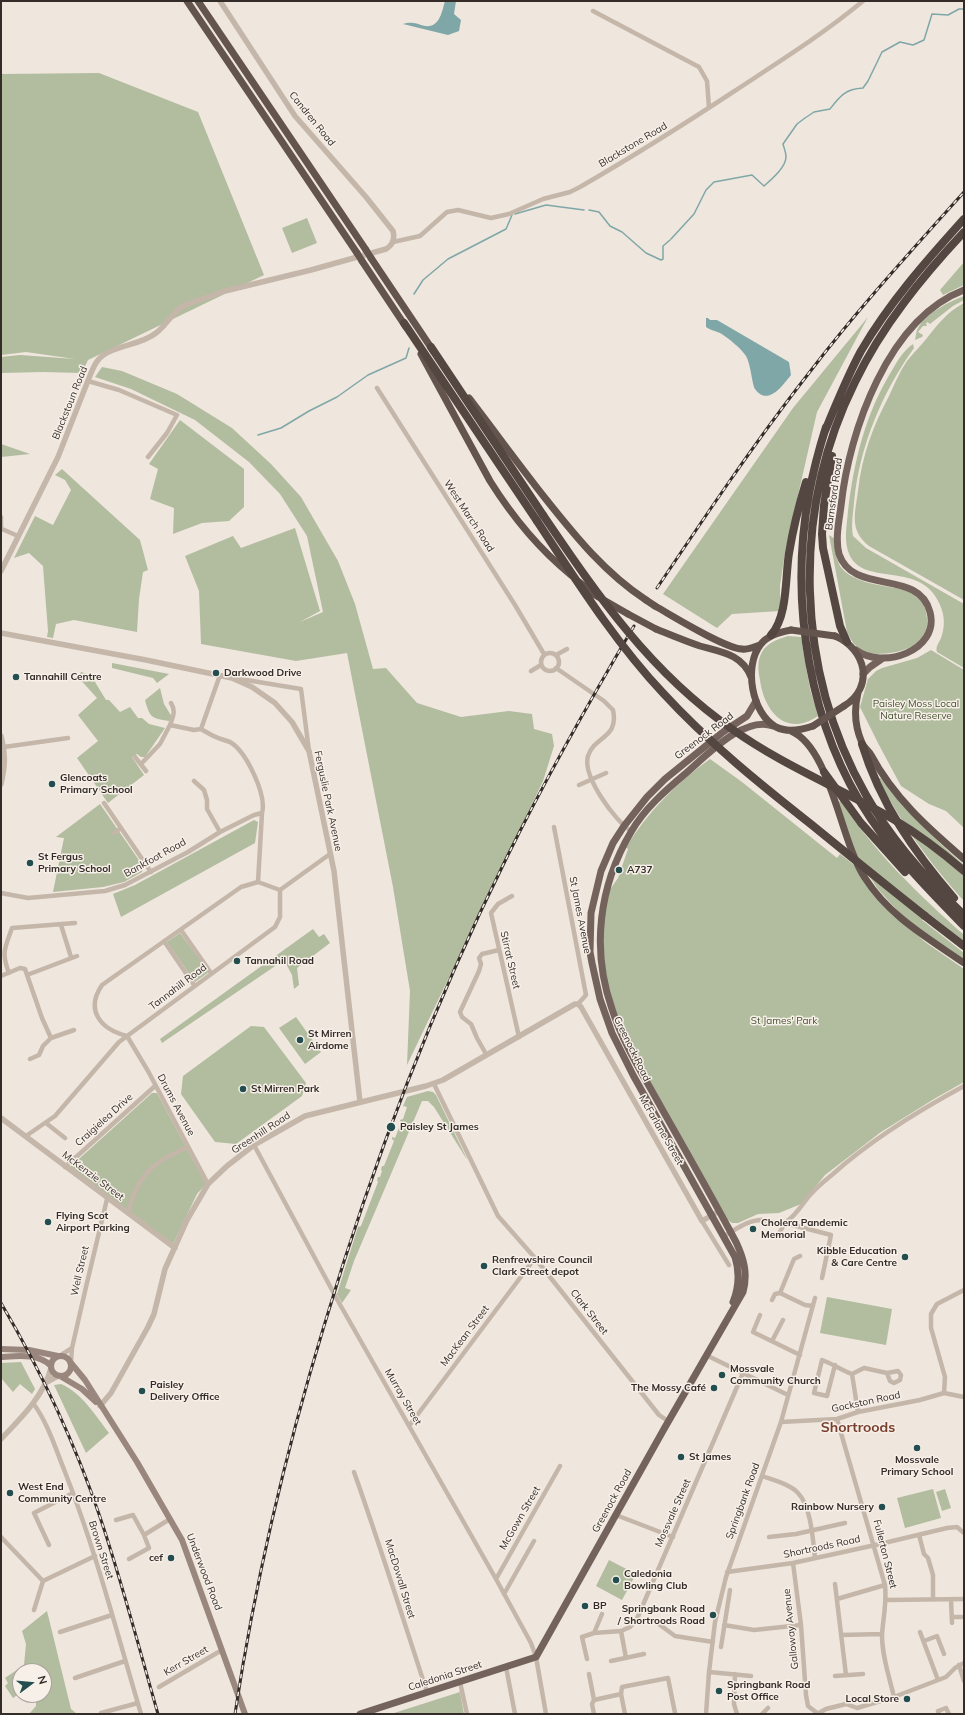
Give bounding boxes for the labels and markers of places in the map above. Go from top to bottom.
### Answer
place label: Darkwood Drive [224,667,302,679]
marker: Darkwood Drive [211,668,221,678]
place label: Tannahill Centre [24,671,102,683]
marker: Tannahill Centre [11,672,21,682]
place label: Glencoats Primary School [60,772,133,796]
marker: Glencoats Primary School [47,779,57,789]
place label: St Fergus Primary School [38,851,111,874]
marker: St Fergus Primary School [25,858,35,868]
place label: A737 [627,864,652,876]
marker: A737 [614,865,624,875]
place label: Tannahil Road [245,955,314,967]
marker: Tannahil Road [232,956,242,966]
place label: St Mirren Airdome [308,1028,352,1052]
marker: St Mirren Airdome [295,1035,305,1045]
place label: St Mirren Park [251,1083,319,1095]
marker: St Mirren Park [238,1084,248,1094]
marker: Paisley St James [385,1121,397,1133]
place label: Paisley St James [400,1121,479,1133]
place label: Flying Scot Airport Parking [56,1210,130,1234]
marker: Flying Scot Airport Parking [43,1217,53,1227]
place label: Cholera Pandemic Memorial [761,1217,848,1240]
marker: Cholera Pandemic Memorial [748,1224,758,1234]
place label: Kibble Education & Care Centre [817,1245,897,1268]
marker: Kibble Education & Care Centre [900,1252,910,1262]
place label: Renfrewshire Council Clark Street depot [492,1254,592,1278]
marker: Renfrewshire Council Clark Street depot [479,1261,489,1271]
place label: Mossvale Community Church [730,1363,821,1386]
marker: Mossvale Community Church [717,1370,727,1380]
place label: Paisley Delivery Office [150,1379,220,1402]
place label: The Mossy Café [631,1382,706,1394]
marker: The Mossy Café [709,1383,719,1393]
marker: Paisley Delivery Office [137,1386,147,1396]
marker: Mossvale Primary School [912,1443,922,1453]
place label: St James [689,1451,731,1463]
marker: St James [676,1452,686,1462]
place label: Mossvale Primary School [881,1454,953,1478]
place label: West End Community Centre [18,1481,106,1504]
marker: West End Community Centre [5,1488,15,1498]
place label: Rainbow Nursery [791,1501,874,1513]
marker: Rainbow Nursery [877,1502,887,1512]
place label: cef [149,1552,163,1564]
marker: cef [166,1553,176,1563]
place label: Caledonia Bowling Club [624,1568,687,1592]
marker: Caledonia Bowling Club [611,1575,621,1585]
place label: BP [593,1600,607,1612]
marker: BP [580,1601,590,1611]
place label: Springbank Road / Shortroods Road [618,1603,705,1626]
marker: Springbank Road / Shortroods Road [708,1610,718,1620]
place label: Springbank Road Post Office [727,1679,810,1702]
marker: Springbank Road Post Office [714,1686,724,1696]
place label: Local Store [846,1693,899,1705]
marker: Local Store [902,1694,912,1704]

